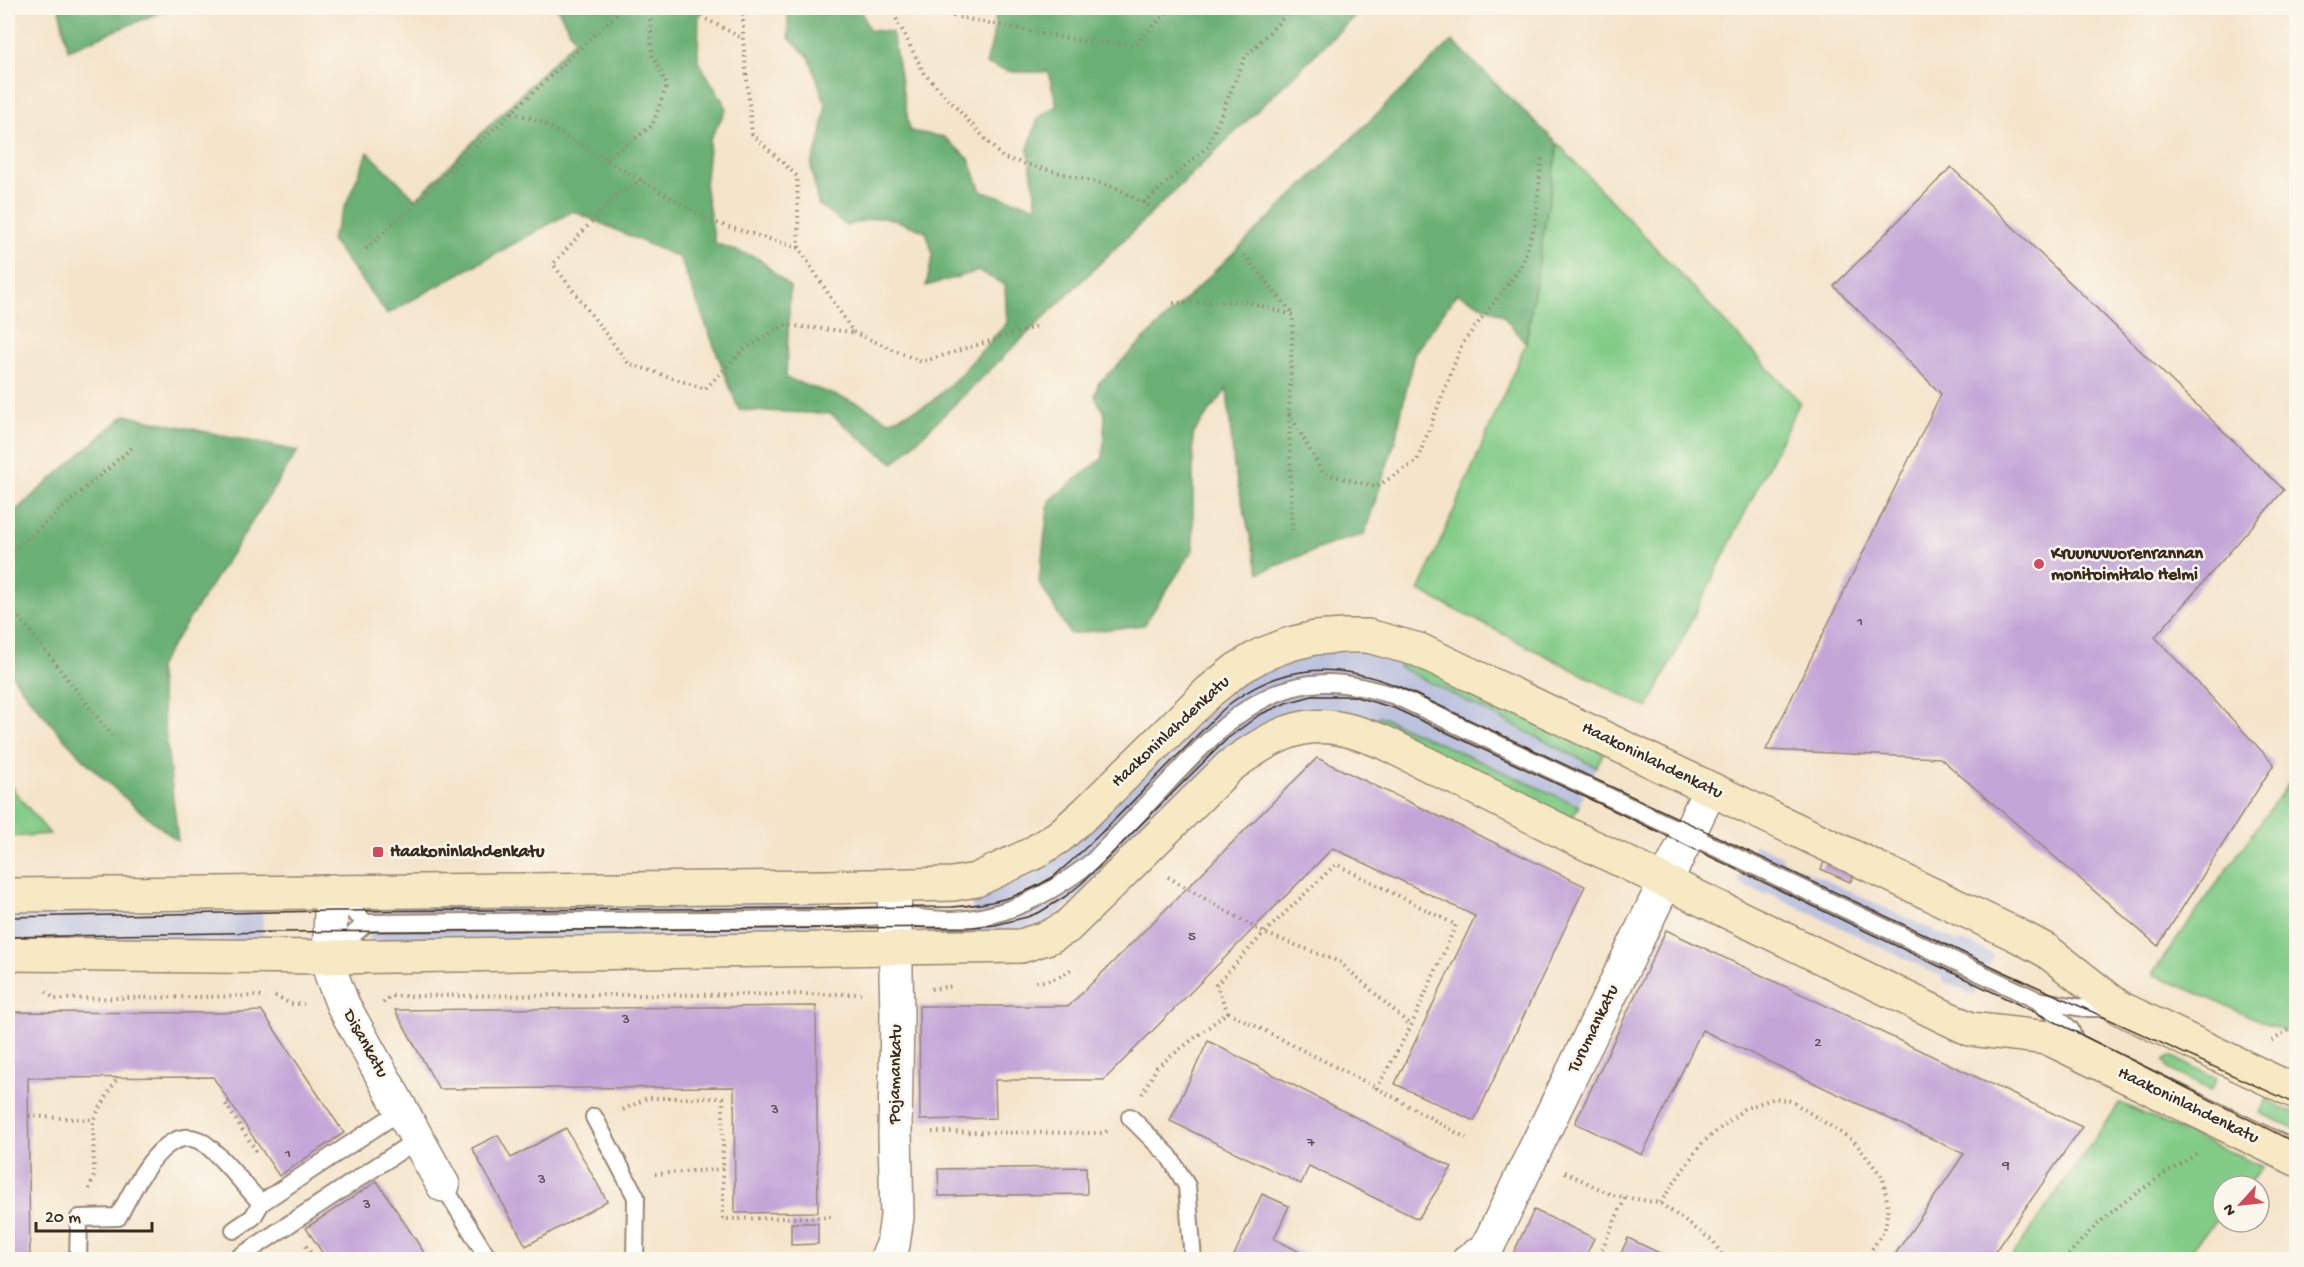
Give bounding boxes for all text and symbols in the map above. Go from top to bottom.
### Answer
place label: Kruunuvuorenrannan monitoimitalo Helmi [2050,544,2204,586]
marker: Kruunuvuorenrannan monitoimitalo Helmi [2032,557,2046,571]
house number: 1 [1856,613,1863,631]
street label: Haakoninlahdenkatu [1107,671,1235,792]
street label: Haakoninlahdenkatu [1578,718,1727,805]
place label: Haakoninlahdenkatu [390,842,545,863]
marker: Haakoninlahdenkatu [371,845,385,859]
house number: 5 [1188,928,1196,946]
street label: Turumankatu [1563,981,1625,1077]
street label: Disankatu [337,1005,393,1082]
house number: 3 [621,1011,630,1029]
street label: Pojamankatu [885,1023,907,1125]
house number: 2 [1814,1034,1822,1052]
street label: Haakoninlahdenkatu [2114,1063,2263,1150]
house number: 3 [770,1101,779,1119]
house number: 7 [1306,1134,1316,1152]
house number: 1 [284,1145,291,1163]
house number: 9 [2001,1157,2010,1175]
house number: 3 [537,1171,546,1189]
north arrow [2211,1174,2271,1234]
scale bar [36,1195,152,1233]
house number: 3 [362,1196,371,1214]
text: N [2220,1200,2242,1218]
text: 20 m [45,1208,81,1229]

